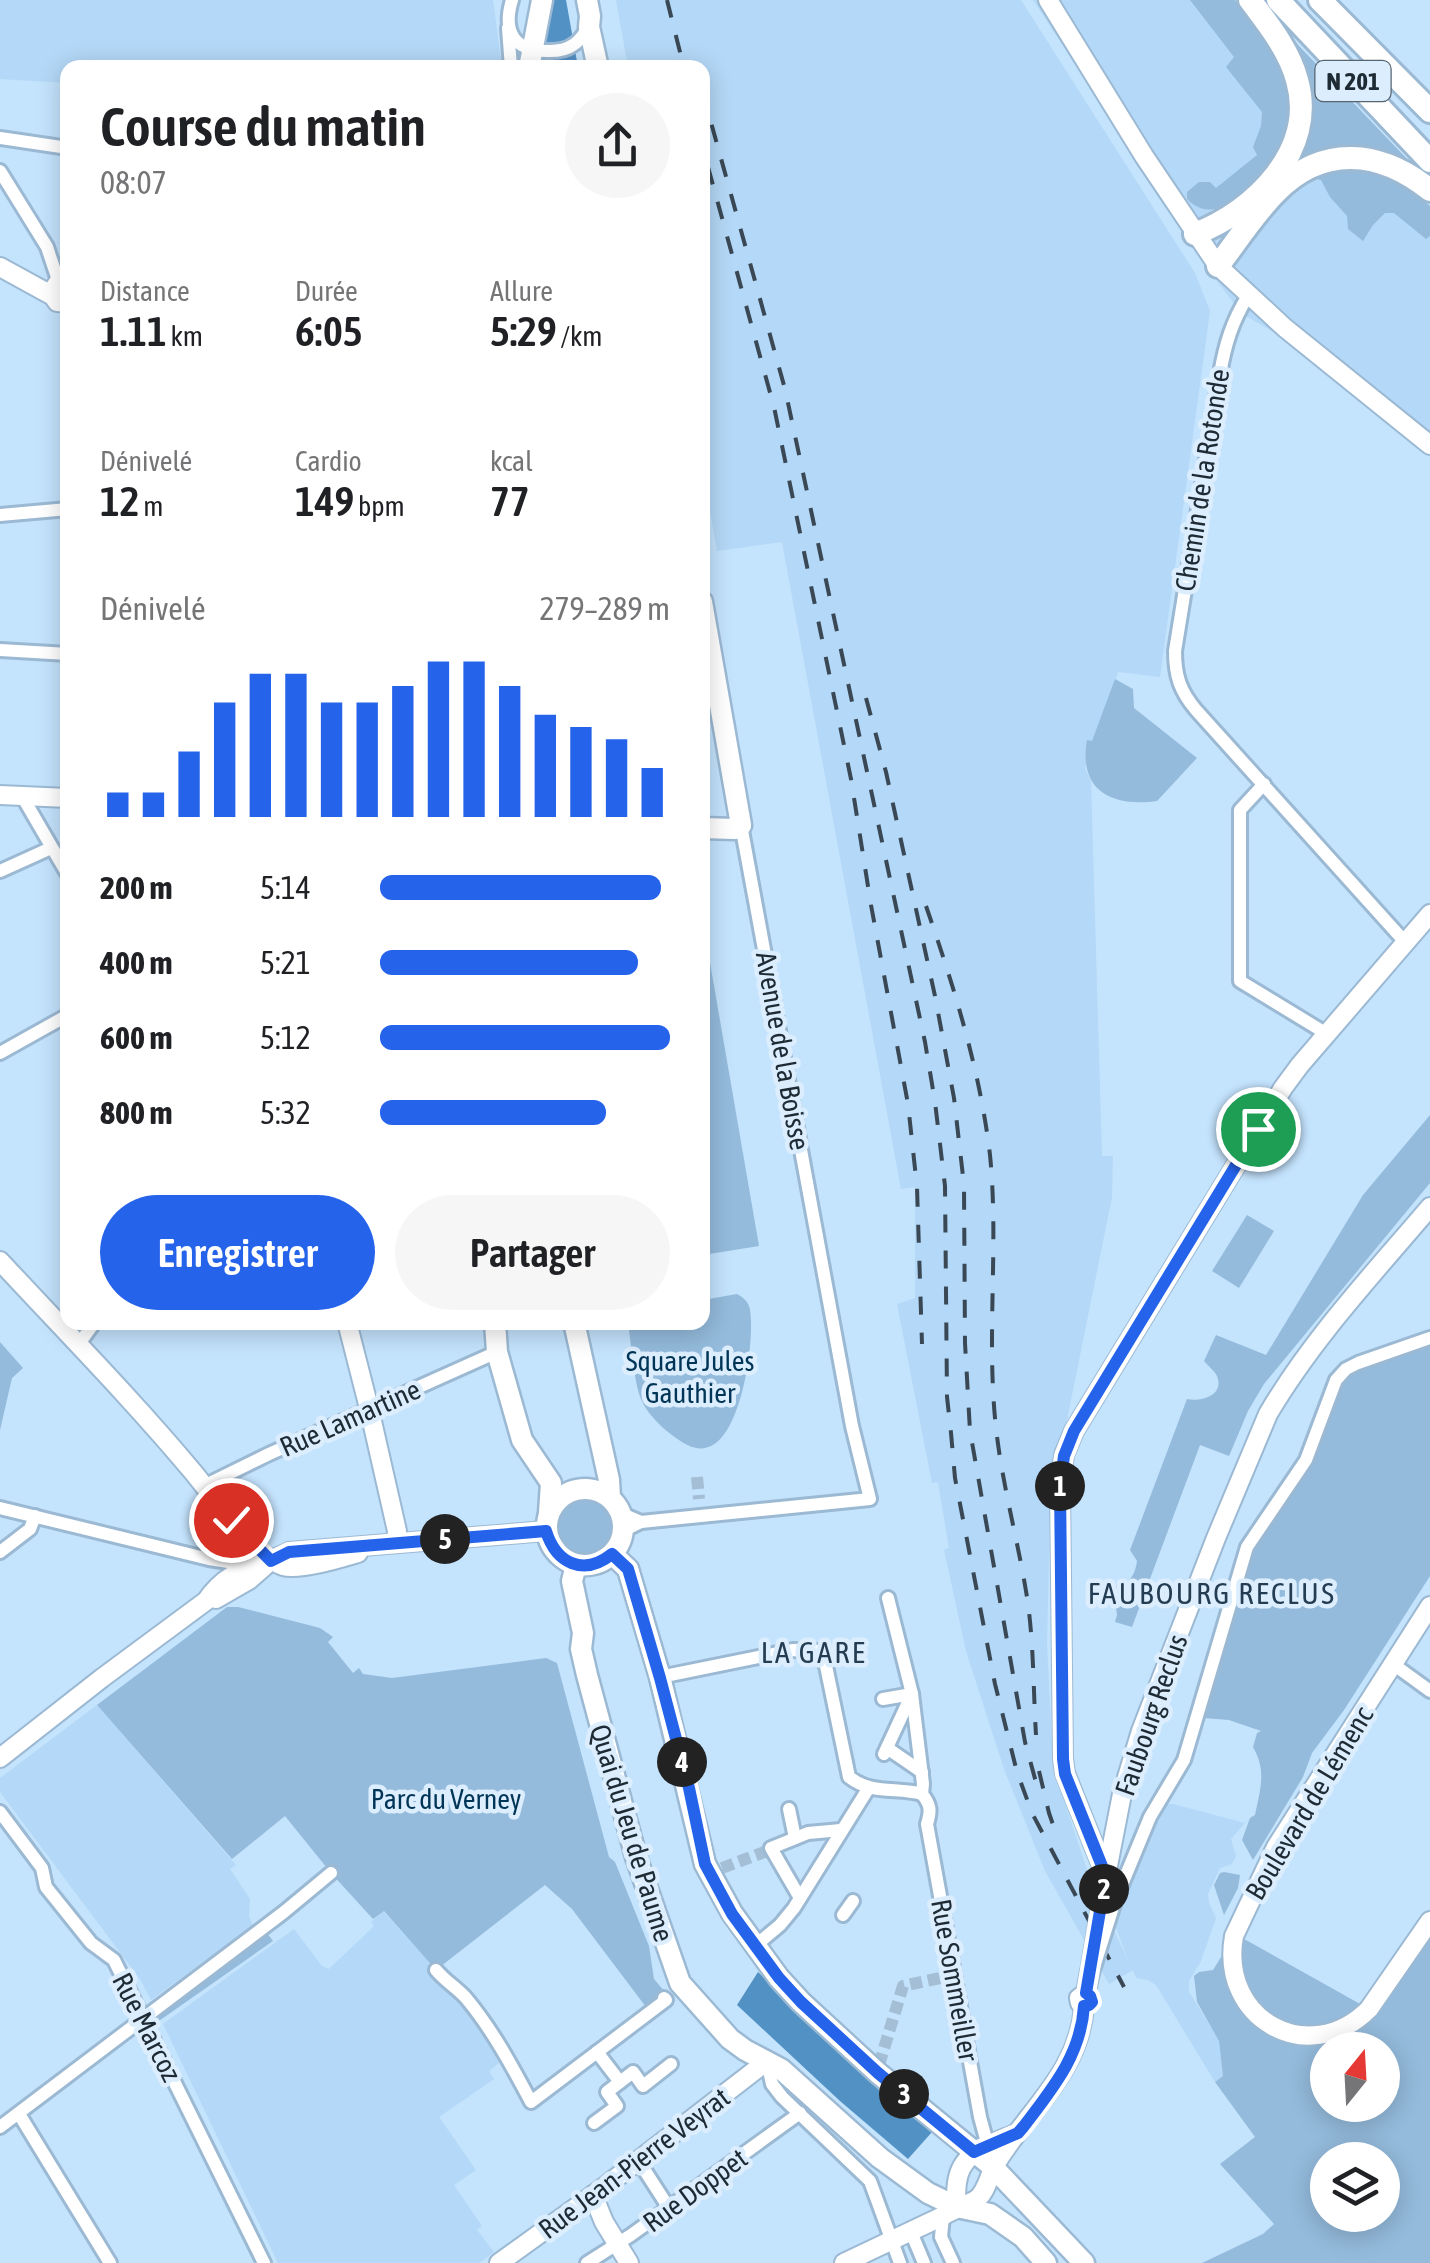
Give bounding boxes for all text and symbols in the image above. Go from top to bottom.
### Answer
road number: N 201 [1316,61,1390,101]
button: share [565,93,670,198]
text: Course du matin [100,95,426,158]
text: 08:07 [100,164,167,201]
text: Distance [100,275,190,307]
text: Durée [295,275,358,307]
text: Allure [490,275,553,307]
text: 1.11 [100,307,167,355]
text: 6:05 [295,307,363,355]
text: 5:29 [490,307,557,355]
text: km [167,320,203,352]
text: /km [557,320,602,352]
street label: Chemin de la Rotonde [1169,367,1235,593]
text: Dénivelé [100,445,192,477]
text: Cardio [295,445,362,477]
text: kcal [490,445,533,477]
text: 12 [100,477,139,525]
text: 149 [295,477,354,525]
text: 77 [490,477,529,525]
text: m [139,490,163,522]
text: bpm [354,490,405,522]
text: Dénivelé [100,590,205,627]
text: 279–289 m [540,590,670,627]
text: 200 m [100,869,173,906]
text: 5:14 [260,869,311,906]
text: 400 m [100,944,173,981]
text: 5:21 [260,944,311,981]
street label: Avenue de la Boisse [750,949,816,1153]
text: 600 m [100,1019,173,1056]
text: 5:12 [260,1019,311,1056]
pin [1216,1087,1301,1172]
text: 800 m [100,1094,173,1131]
text: 5:32 [260,1094,311,1131]
icon: arrive [1231,1102,1286,1157]
button: Enregistrer [100,1195,375,1310]
button: Partager [395,1195,670,1310]
park label: Square Jules Gauthier [626,1345,754,1409]
street label: Rue Lamartine [275,1373,425,1463]
pin: 1 [1035,1461,1085,1511]
text: 1 [1053,1470,1067,1502]
pin [189,1478,274,1563]
icon: check [204,1493,259,1548]
pin: 5 [420,1514,470,1564]
text: 5 [438,1523,452,1555]
district label: FAUBOURG RECLUS [1088,1576,1336,1610]
street label: Faubourg Reclus [1108,1630,1194,1800]
district label: LA GARE [761,1635,867,1669]
street label: Boulevard de Lémenc [1239,1700,1380,1905]
street label: Quai du Jeu de Paume [584,1721,680,1945]
pin: 4 [657,1737,707,1787]
text: 4 [675,1746,689,1778]
park label: Parc du Verney [371,1783,521,1815]
pin: 2 [1079,1864,1129,1914]
text: 2 [1097,1873,1111,1905]
street label: Rue Sommeiller [925,1896,985,2064]
street label: Rue Marcoz [106,1967,188,2087]
north arrow [1310,2032,1400,2122]
map controls [1310,2032,1400,2232]
pin: 3 [879,2069,929,2119]
text: 3 [897,2078,911,2110]
street label: Rue Jean-Pierre Veyrat [532,2081,736,2245]
street label: Rue Doppet [637,2142,753,2238]
button: layers [1310,2142,1400,2232]

